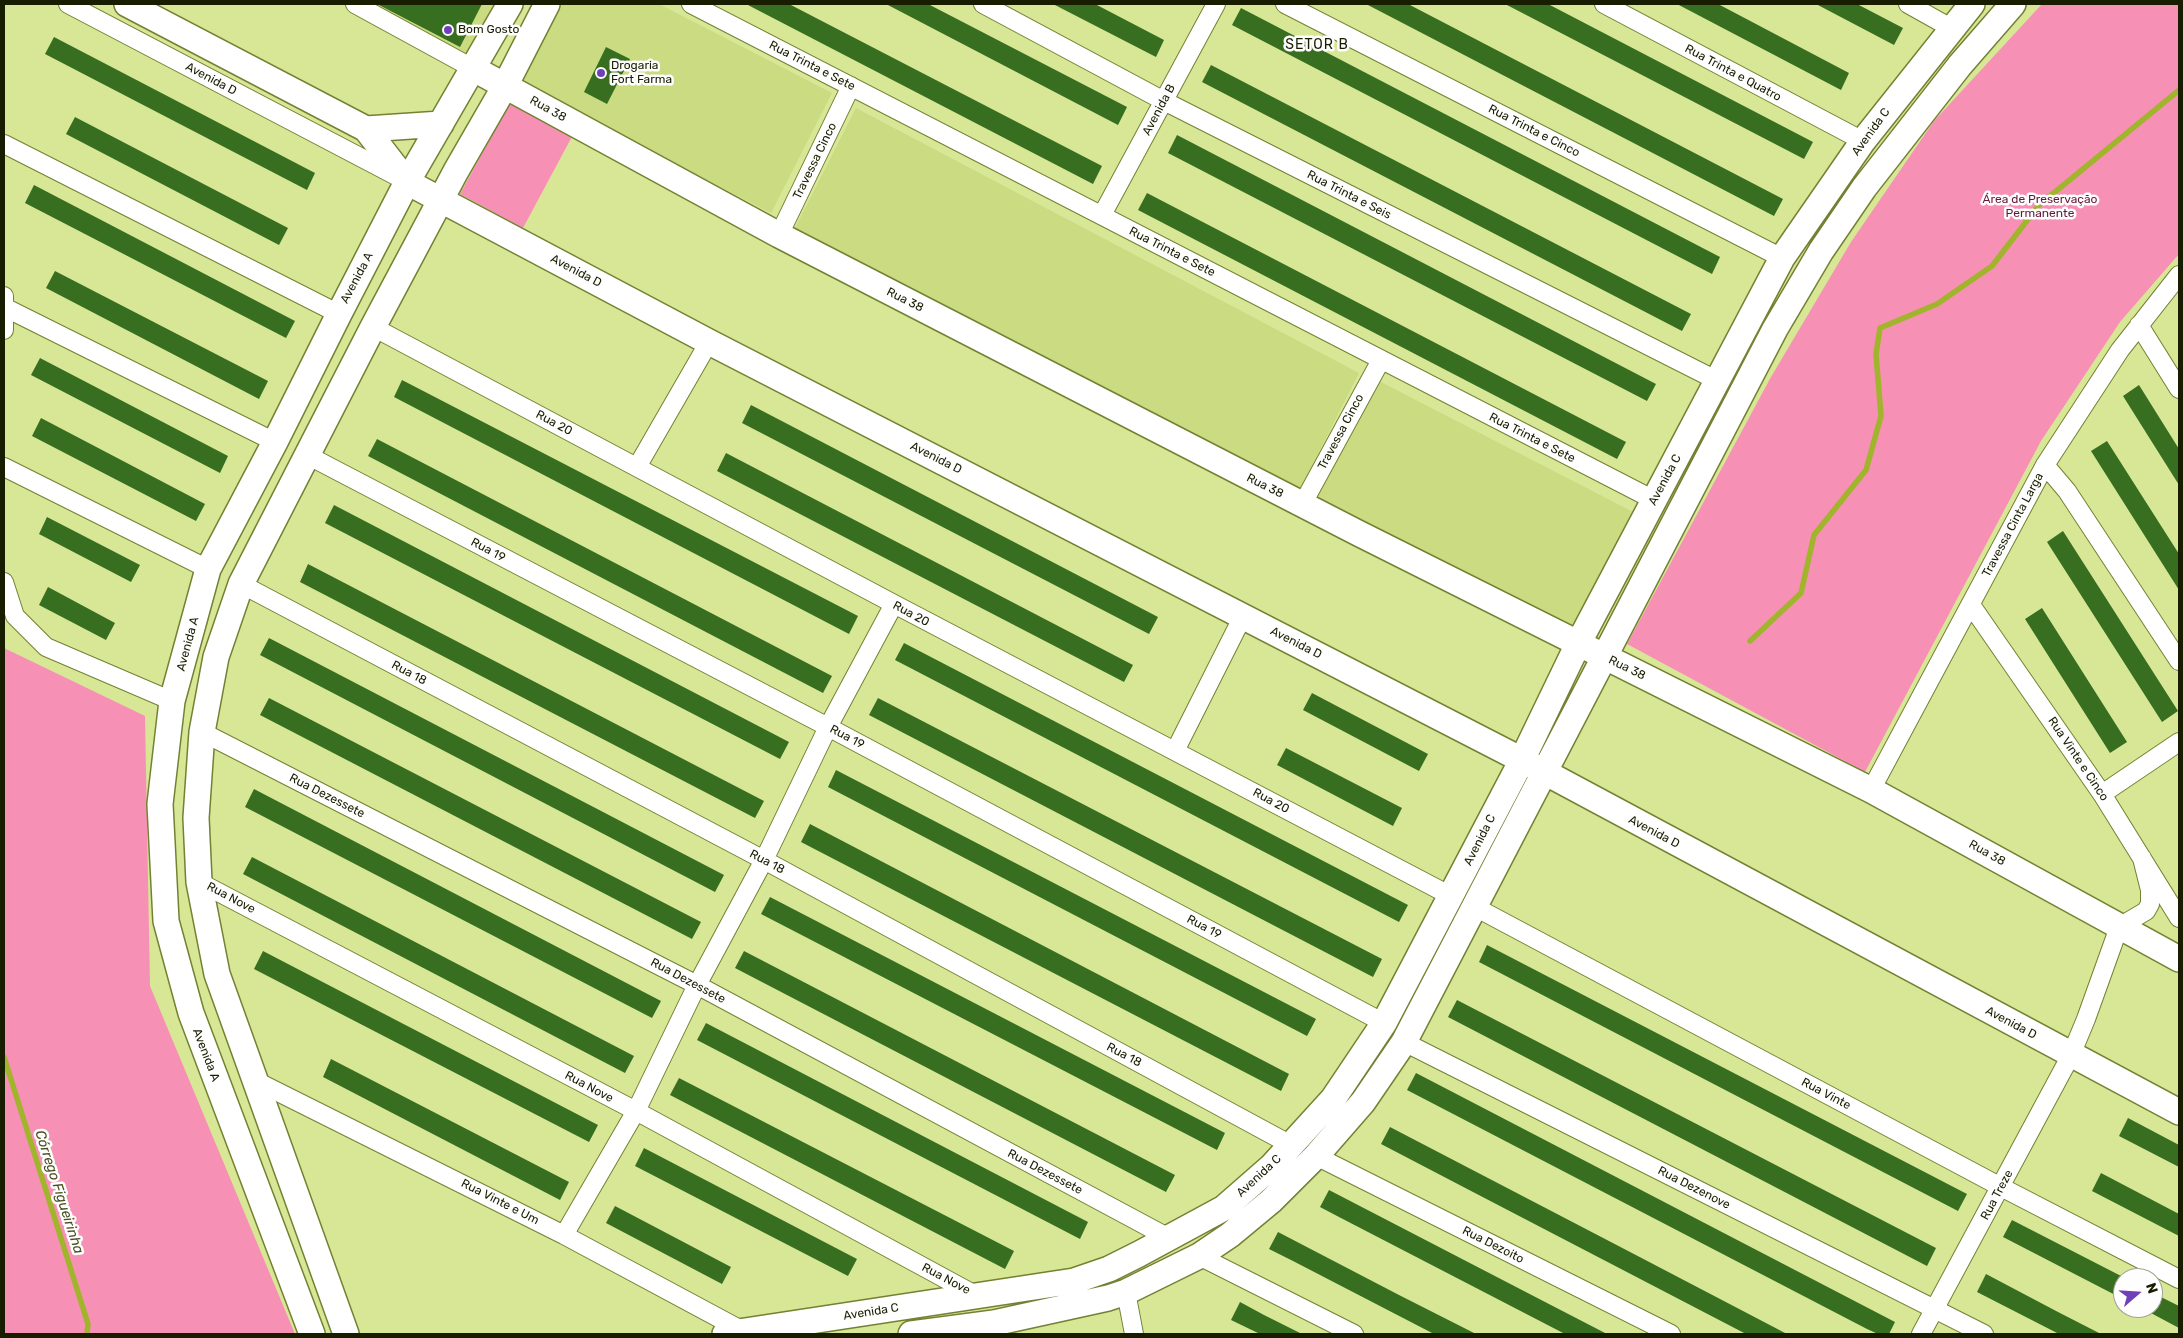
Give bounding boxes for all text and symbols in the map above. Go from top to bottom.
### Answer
place label: Bom Gosto [458,23,519,37]
marker: Bom Gosto [442,24,454,36]
district label: SETOR B [1284,37,1350,53]
street label: Rua Trinta e Sete [767,38,857,94]
street label: Rua Trinta e Quatro [1682,41,1784,105]
place label: Drogaria Fort Farma [611,59,672,87]
street label: Avenida D [183,60,239,98]
marker: Drogaria Fort Farma [595,67,607,79]
street label: Avenida B [1140,82,1178,138]
street label: Rua 38 [527,93,569,125]
street label: Rua Trinta e Cinco [1486,102,1582,160]
street label: Avenida C [1849,105,1893,159]
street label: Travessa Cinco [790,120,840,202]
street label: Rua Trinta e Seis [1305,168,1393,222]
park label: Área de Preservação Permanente [1982,193,2098,221]
street label: Rua Trinta e Sete [1127,224,1217,280]
street label: Avenida A [338,250,376,306]
street label: Avenida D [548,252,604,290]
street label: Rua 38 [884,285,926,315]
street label: Travessa Cinco [1315,392,1367,472]
street label: Rua 20 [533,407,575,439]
street label: Rua Trinta e Sete [1487,410,1577,466]
street label: Avenida D [908,439,964,477]
street label: Avenida C [1646,452,1684,508]
street label: Travessa Cinta Larga [1979,470,2047,580]
street label: Rua 38 [1244,471,1286,501]
street label: Rua 19 [468,535,508,565]
street label: Rua 20 [890,598,932,630]
street label: Avenida A [174,615,202,673]
street label: Avenida D [1268,624,1324,662]
street label: Rua 38 [1606,653,1648,683]
street label: Rua 18 [389,658,429,688]
street label: Rua Vinte e Cinco [2045,714,2111,804]
street label: Rua 19 [827,722,867,752]
street label: Rua Dezessete [287,771,367,821]
street label: Rua 20 [1250,785,1292,817]
street label: Avenida C [1461,812,1499,868]
street label: Avenida D [1626,813,1682,851]
street label: Rua 38 [1966,837,2008,869]
street label: Rua 18 [747,847,787,877]
street label: Rua Nove [204,879,258,917]
street label: Rua 19 [1184,912,1224,942]
street label: Rua Dezessete [648,955,728,1007]
street label: Avenida D [1983,1004,2039,1042]
street label: Avenida A [189,1026,223,1084]
street label: Rua 18 [1104,1040,1144,1070]
street label: Rua Nove [562,1068,616,1106]
street label: Rua Vinte [1799,1075,1853,1113]
water label: Córrego Figueirinha [31,1128,87,1256]
street label: Rua Dezessete [1005,1146,1085,1198]
street label: Avenida C [1234,1152,1284,1200]
street label: Rua Dezenove [1655,1164,1733,1212]
street label: Rua Treze [1978,1168,2016,1222]
street label: Rua Vinte e Um [459,1176,541,1228]
street label: Rua Dezoito [1460,1223,1526,1267]
street label: Rua Nove [919,1260,973,1298]
north arrow [2113,1268,2163,1318]
text: N [2142,1281,2161,1296]
street label: Avenida C [842,1301,900,1323]

